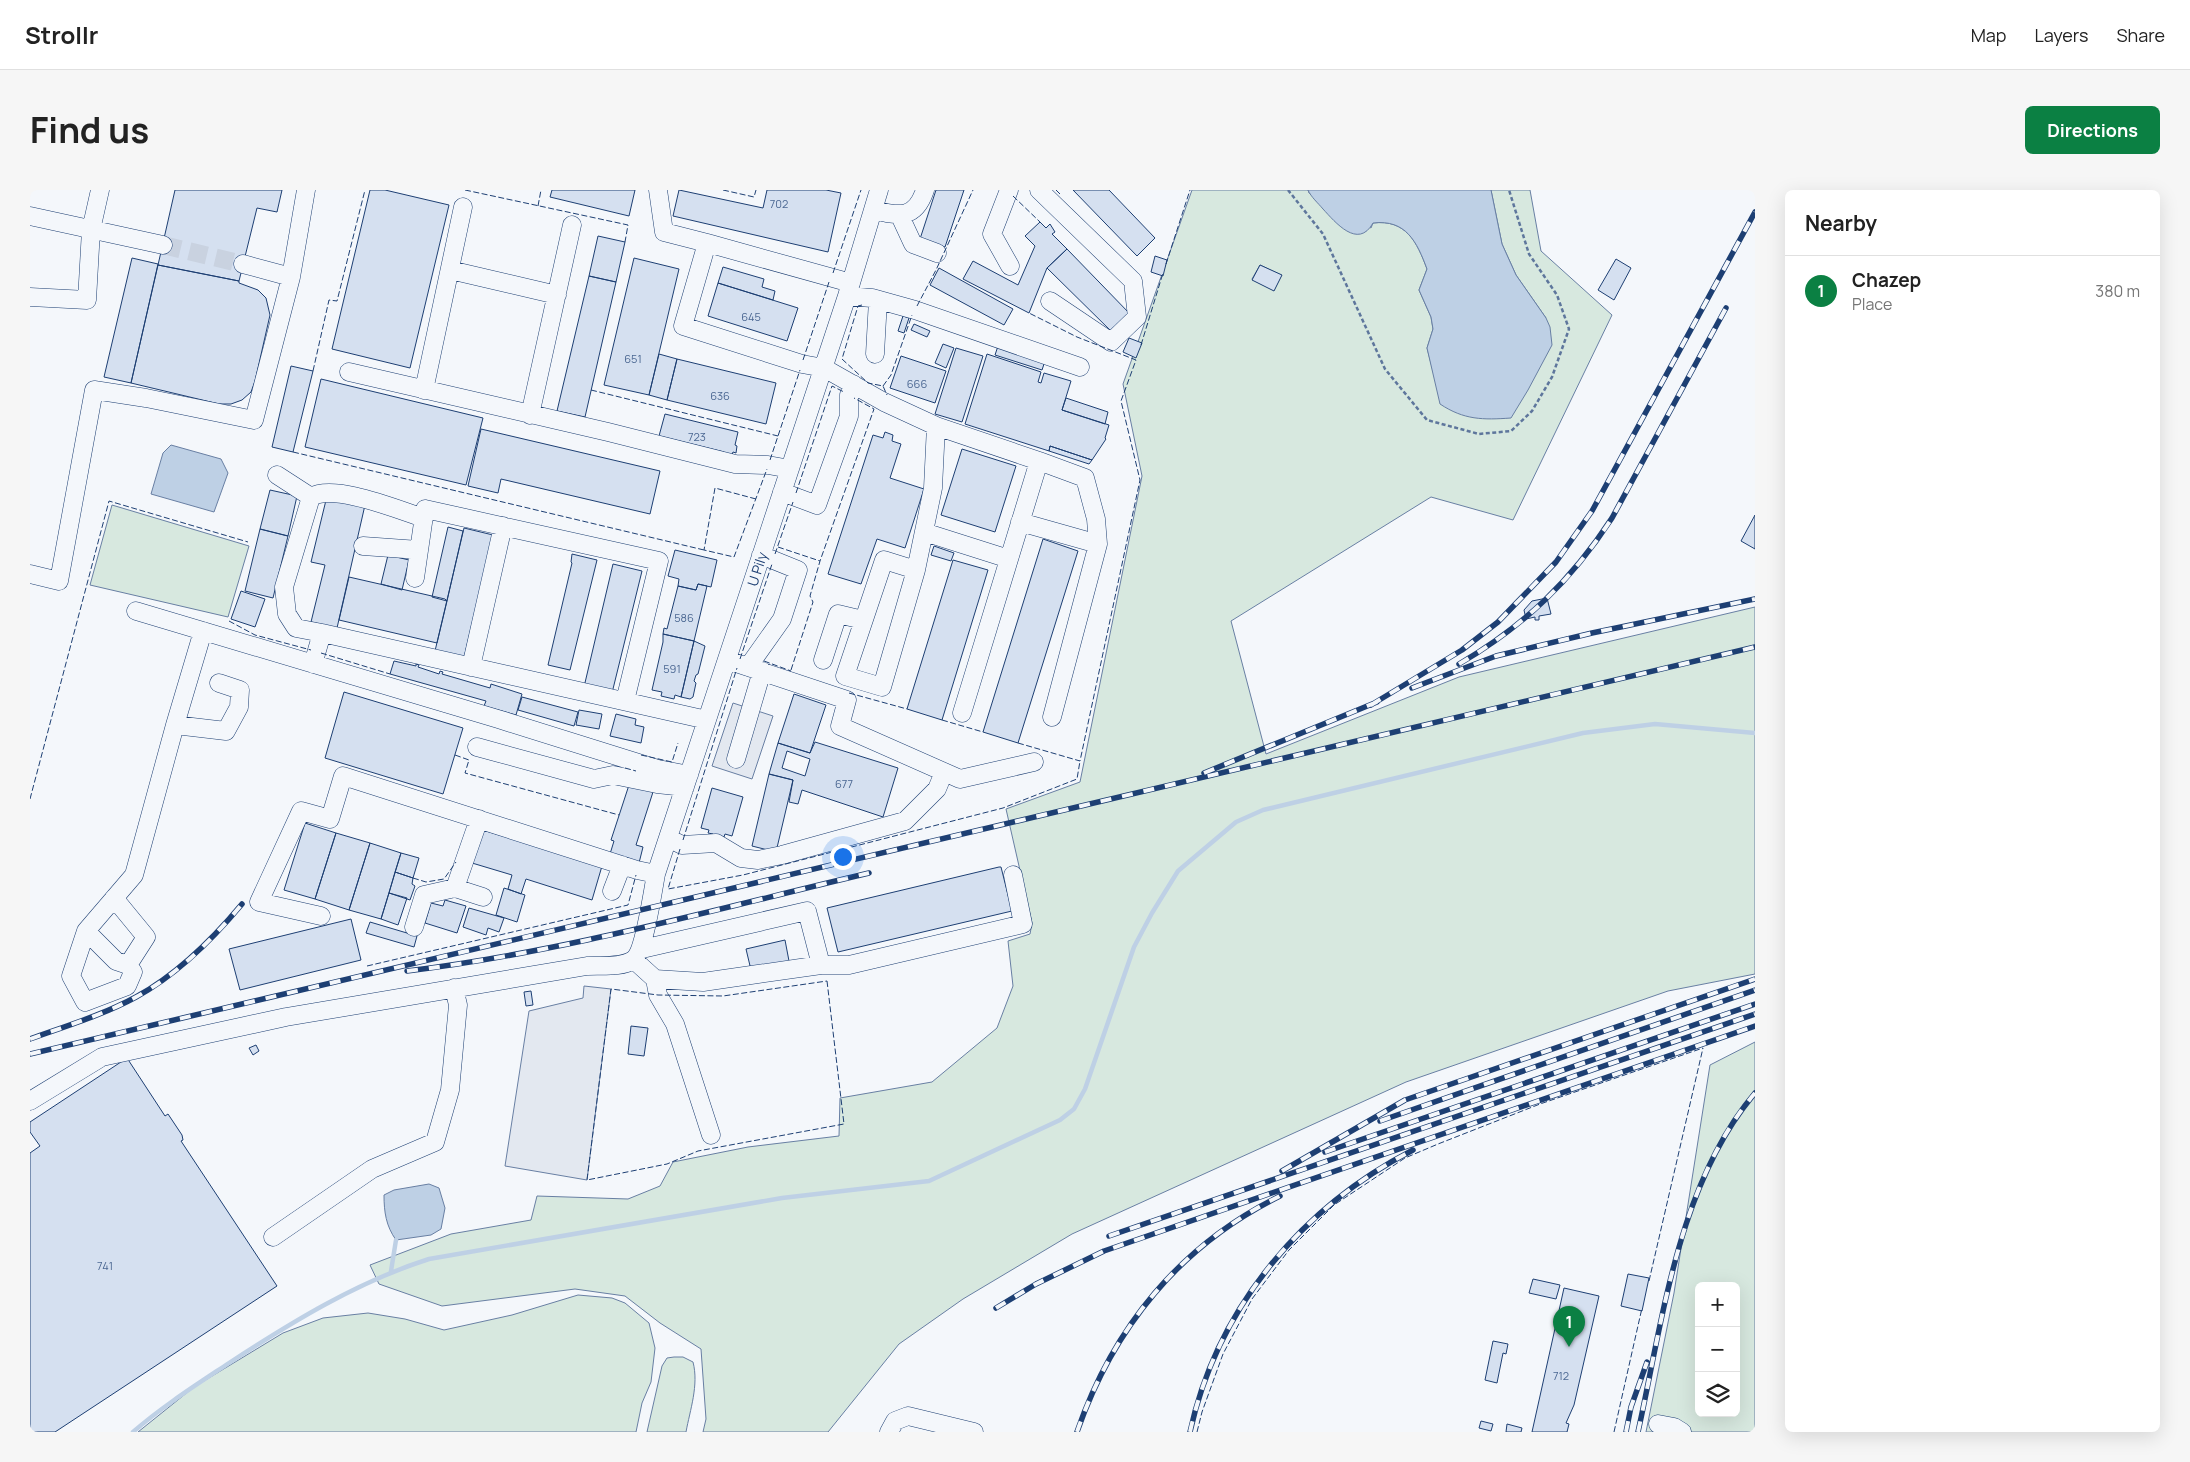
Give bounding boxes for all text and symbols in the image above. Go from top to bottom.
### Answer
text: Strollr [25,18,98,51]
text: Map [1971,23,2006,47]
text: Layers [2034,23,2088,47]
text: Share [2116,23,2165,47]
text: Find us [30,106,149,154]
button: Directions [2025,106,2160,154]
house number: 702 [770,196,788,211]
text: Nearby [1805,209,1877,237]
text: Chazep [1852,267,1921,293]
text: 1 [1817,280,1825,302]
text: 380 m [2095,280,2140,302]
text: Place [1852,293,1892,315]
house number: 645 [741,309,761,324]
house number: 651 [624,351,642,366]
house number: 666 [907,376,927,391]
house number: 636 [710,388,730,403]
house number: 723 [688,429,706,444]
street label: U Pily [743,549,772,589]
house number: 586 [674,610,694,625]
house number: 591 [663,661,681,676]
house number: 677 [835,776,853,791]
your location [830,844,856,870]
house number: 741 [97,1258,113,1273]
map controls [1695,1282,1740,1417]
button: + [1695,1282,1740,1327]
pin: 1 [1553,1306,1585,1347]
button: − [1695,1327,1740,1372]
house number: 712 [1553,1368,1569,1383]
button: layers [1695,1372,1740,1417]

